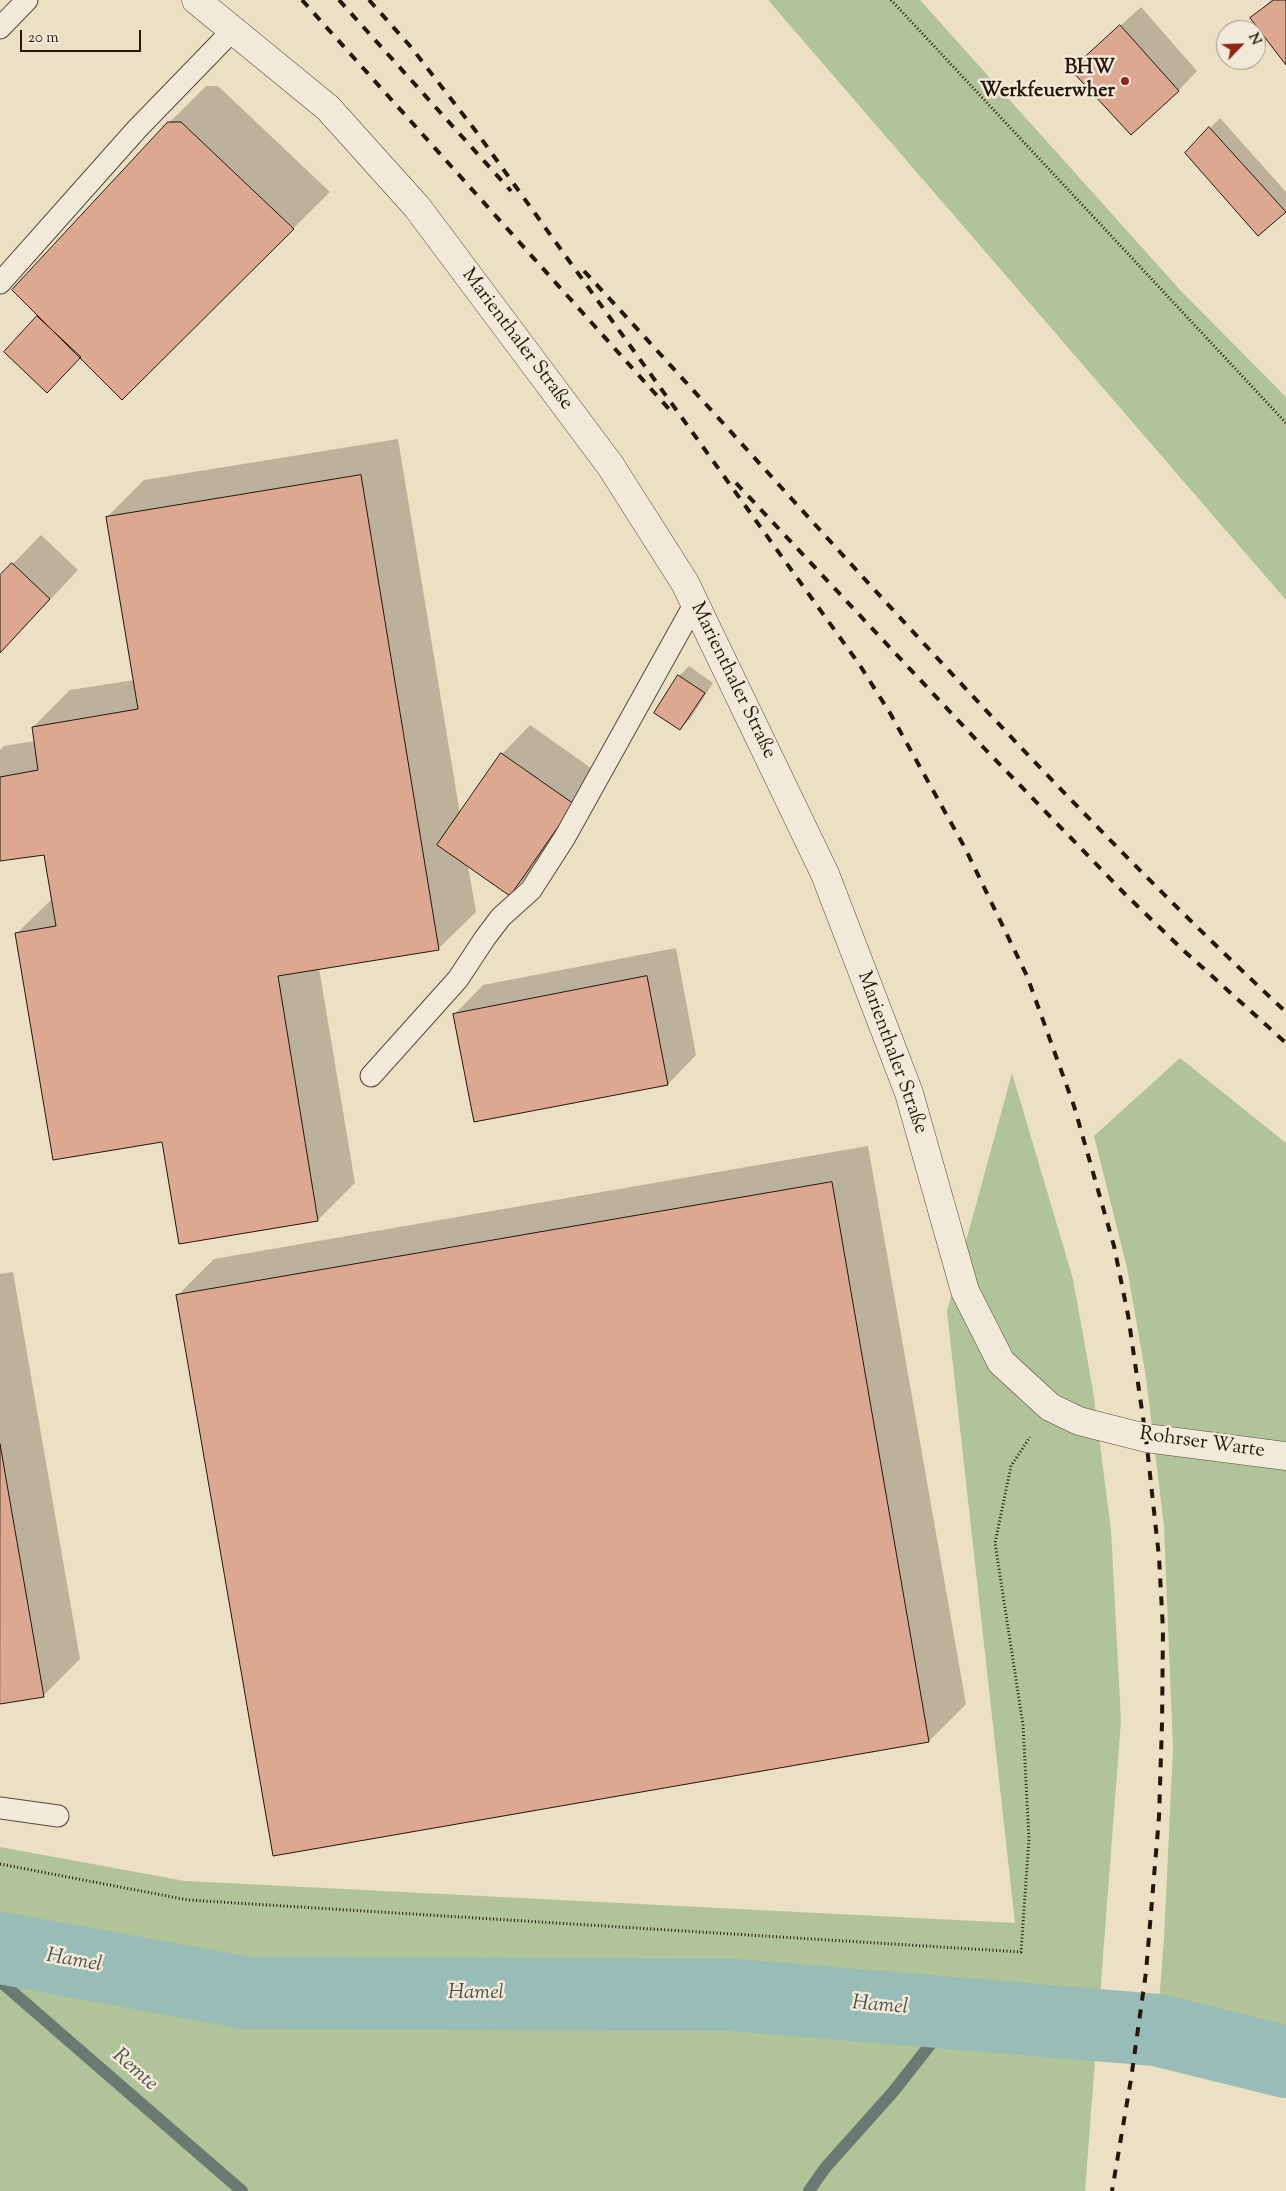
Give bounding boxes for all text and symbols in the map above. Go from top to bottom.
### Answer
scale bar [22,20,144,52]
north arrow [1216,20,1266,70]
text: 20 m [28,28,59,49]
text: N [1242,30,1265,48]
place label: BHW Werkfeuerwher [980,58,1115,105]
marker: BHW Werkfeuerwher [1119,75,1131,87]
street label: Marienthaler Straße [455,265,577,415]
street label: Marienthaler Straße [684,599,780,763]
street label: Marienthaler Straße [850,969,932,1137]
street label: Rohrser Warte [1138,1423,1266,1465]
water label: Hamel [44,1945,104,1979]
water label: Hamel [448,1981,504,2007]
water label: Hamel [851,1992,909,2022]
water label: Remte [106,2044,162,2098]

